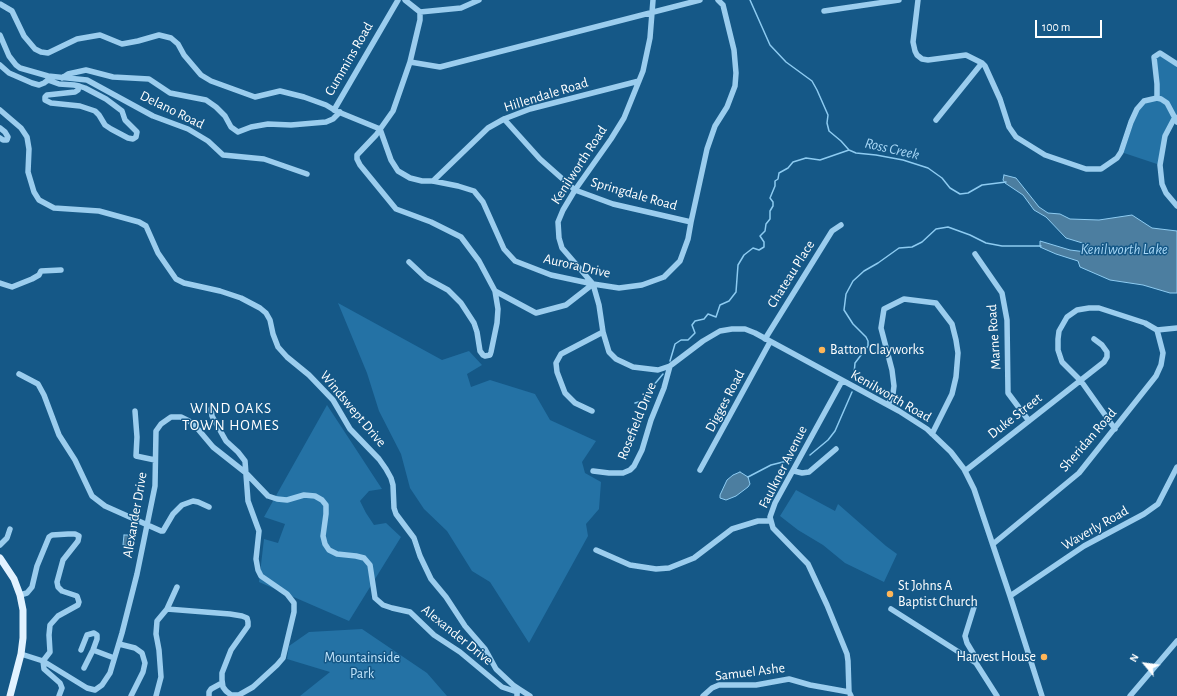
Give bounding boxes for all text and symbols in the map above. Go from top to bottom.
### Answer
scale bar [1037,12,1104,38]
street label: Cummins Road [321,19,377,99]
text: 100 m [1042,21,1070,33]
street label: Hillendale Road [502,74,590,116]
street label: Delano Road [137,87,207,133]
street label: Kenilworth Road [547,123,611,207]
water label: Ross Creek [863,134,921,164]
street label: Springdale Road [589,174,679,214]
street label: Chateau Place [764,237,818,311]
water label: Kenilworth Lake [1080,240,1168,258]
street label: Aurora Drive [542,250,612,282]
street label: Marne Road [983,304,1005,370]
place label: Batton Clayworks [830,342,924,358]
marker: Batton Clayworks [817,345,827,355]
street label: Kenilworth Road [848,366,934,426]
street label: Windswept Drive [316,367,390,451]
street label: Digges Road [702,367,748,435]
street label: Rosefield Drive [614,380,660,462]
street label: Duke Street [985,390,1045,442]
district label: WIND OAKS TOWN HOMES [182,399,280,434]
street label: Sheridan Road [1056,405,1120,475]
street label: Faulkner Avenue [755,423,811,511]
street label: Alexander Drive [119,471,151,559]
street label: Waverly Road [1059,502,1131,554]
place label: St Johns A Baptist Church [898,578,978,610]
marker: St Johns A Baptist Church [885,589,895,599]
street label: Alexander Drive [418,601,496,669]
north arrow [1125,644,1165,684]
place label: Harvest House [957,649,1036,665]
park label: Mountainside Park [324,650,400,682]
marker: Harvest House [1039,652,1049,662]
text: N [1127,652,1141,664]
street label: Samuel Ashe [714,659,786,685]

